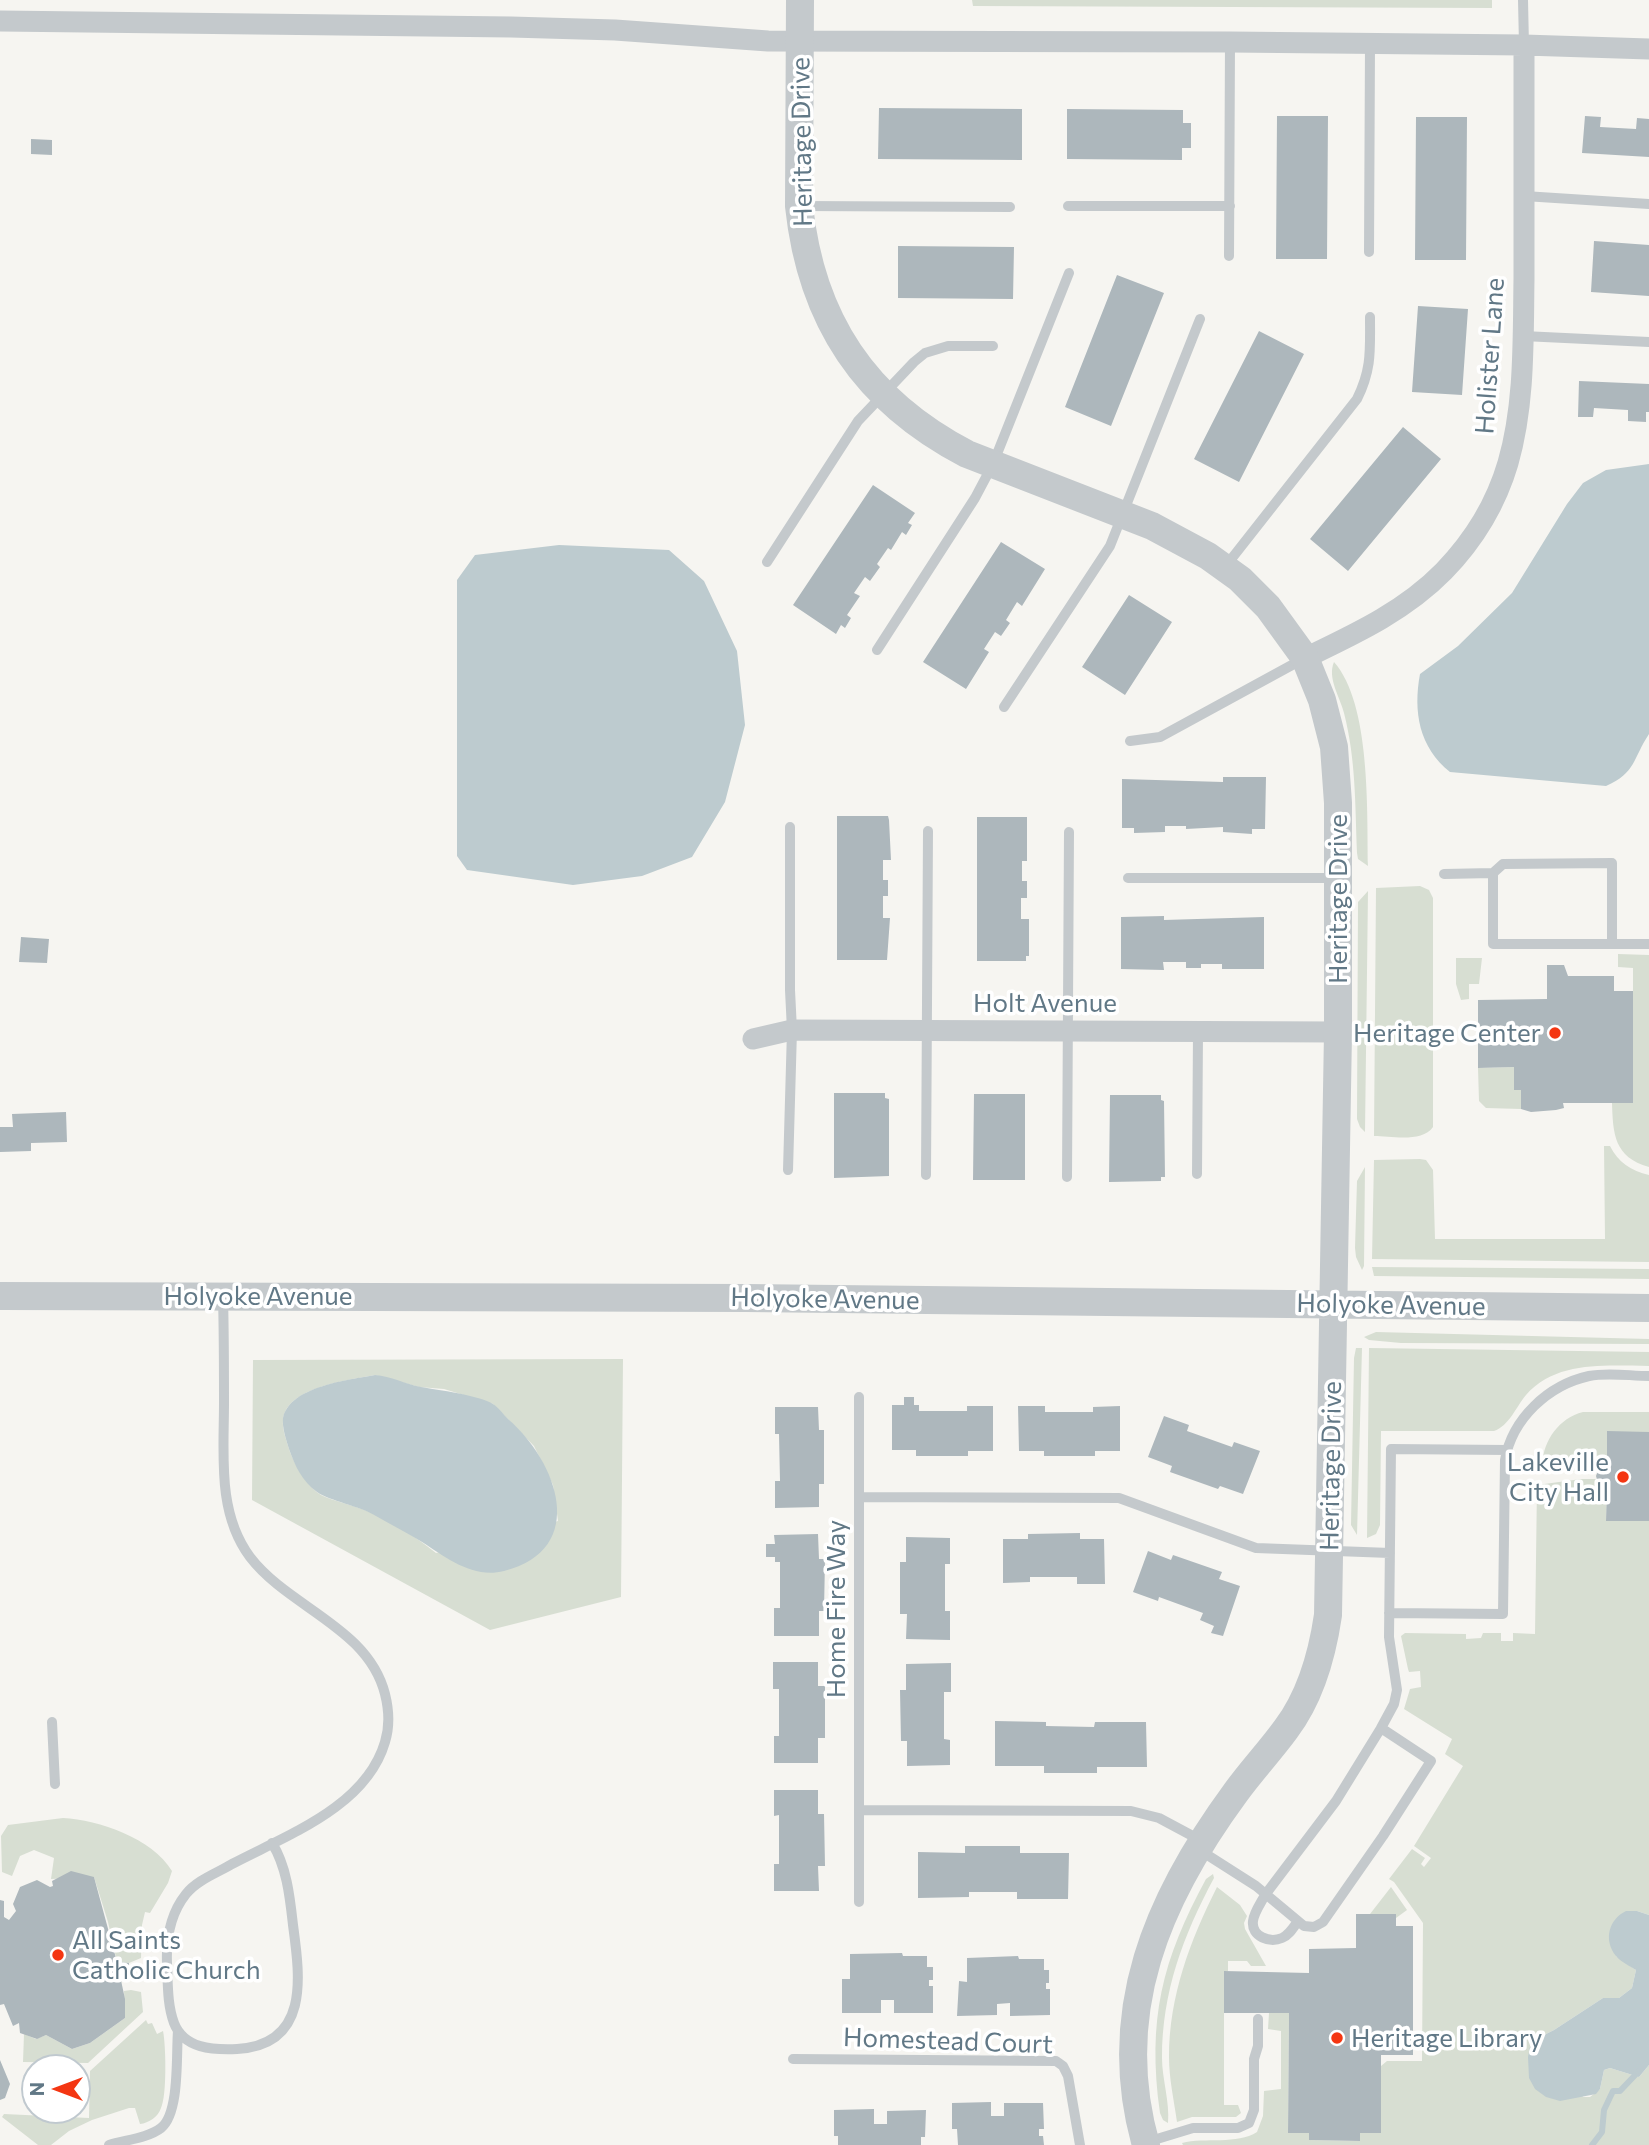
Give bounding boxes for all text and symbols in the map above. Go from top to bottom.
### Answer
street label: Heritage Drive [785,57,819,227]
street label: Holister Lane [1469,277,1511,435]
street label: Heritage Drive [1322,814,1354,984]
street label: Holt Avenue [973,987,1117,1019]
place label: Heritage Center [1353,1017,1541,1049]
marker: Heritage Center [1547,1025,1563,1041]
street label: Holyoke Avenue [163,1280,353,1312]
street label: Holyoke Avenue [730,1282,920,1316]
street label: Holyoke Avenue [1296,1288,1486,1322]
street label: Heritage Drive [1314,1381,1348,1551]
place label: Lakeville City Hall [1507,1446,1609,1508]
marker: Lakeville City Hall [1615,1469,1631,1485]
street label: Home Fire Way [820,1520,852,1698]
place label: All Saints Catholic Church [72,1924,261,1986]
marker: All Saints Catholic Church [50,1947,66,1963]
street label: Homestead Court [843,2022,1053,2060]
place label: Heritage Library [1351,2022,1543,2054]
marker: Heritage Library [1329,2030,1345,2046]
north arrow [21,2054,91,2124]
text: N [25,2082,48,2096]

